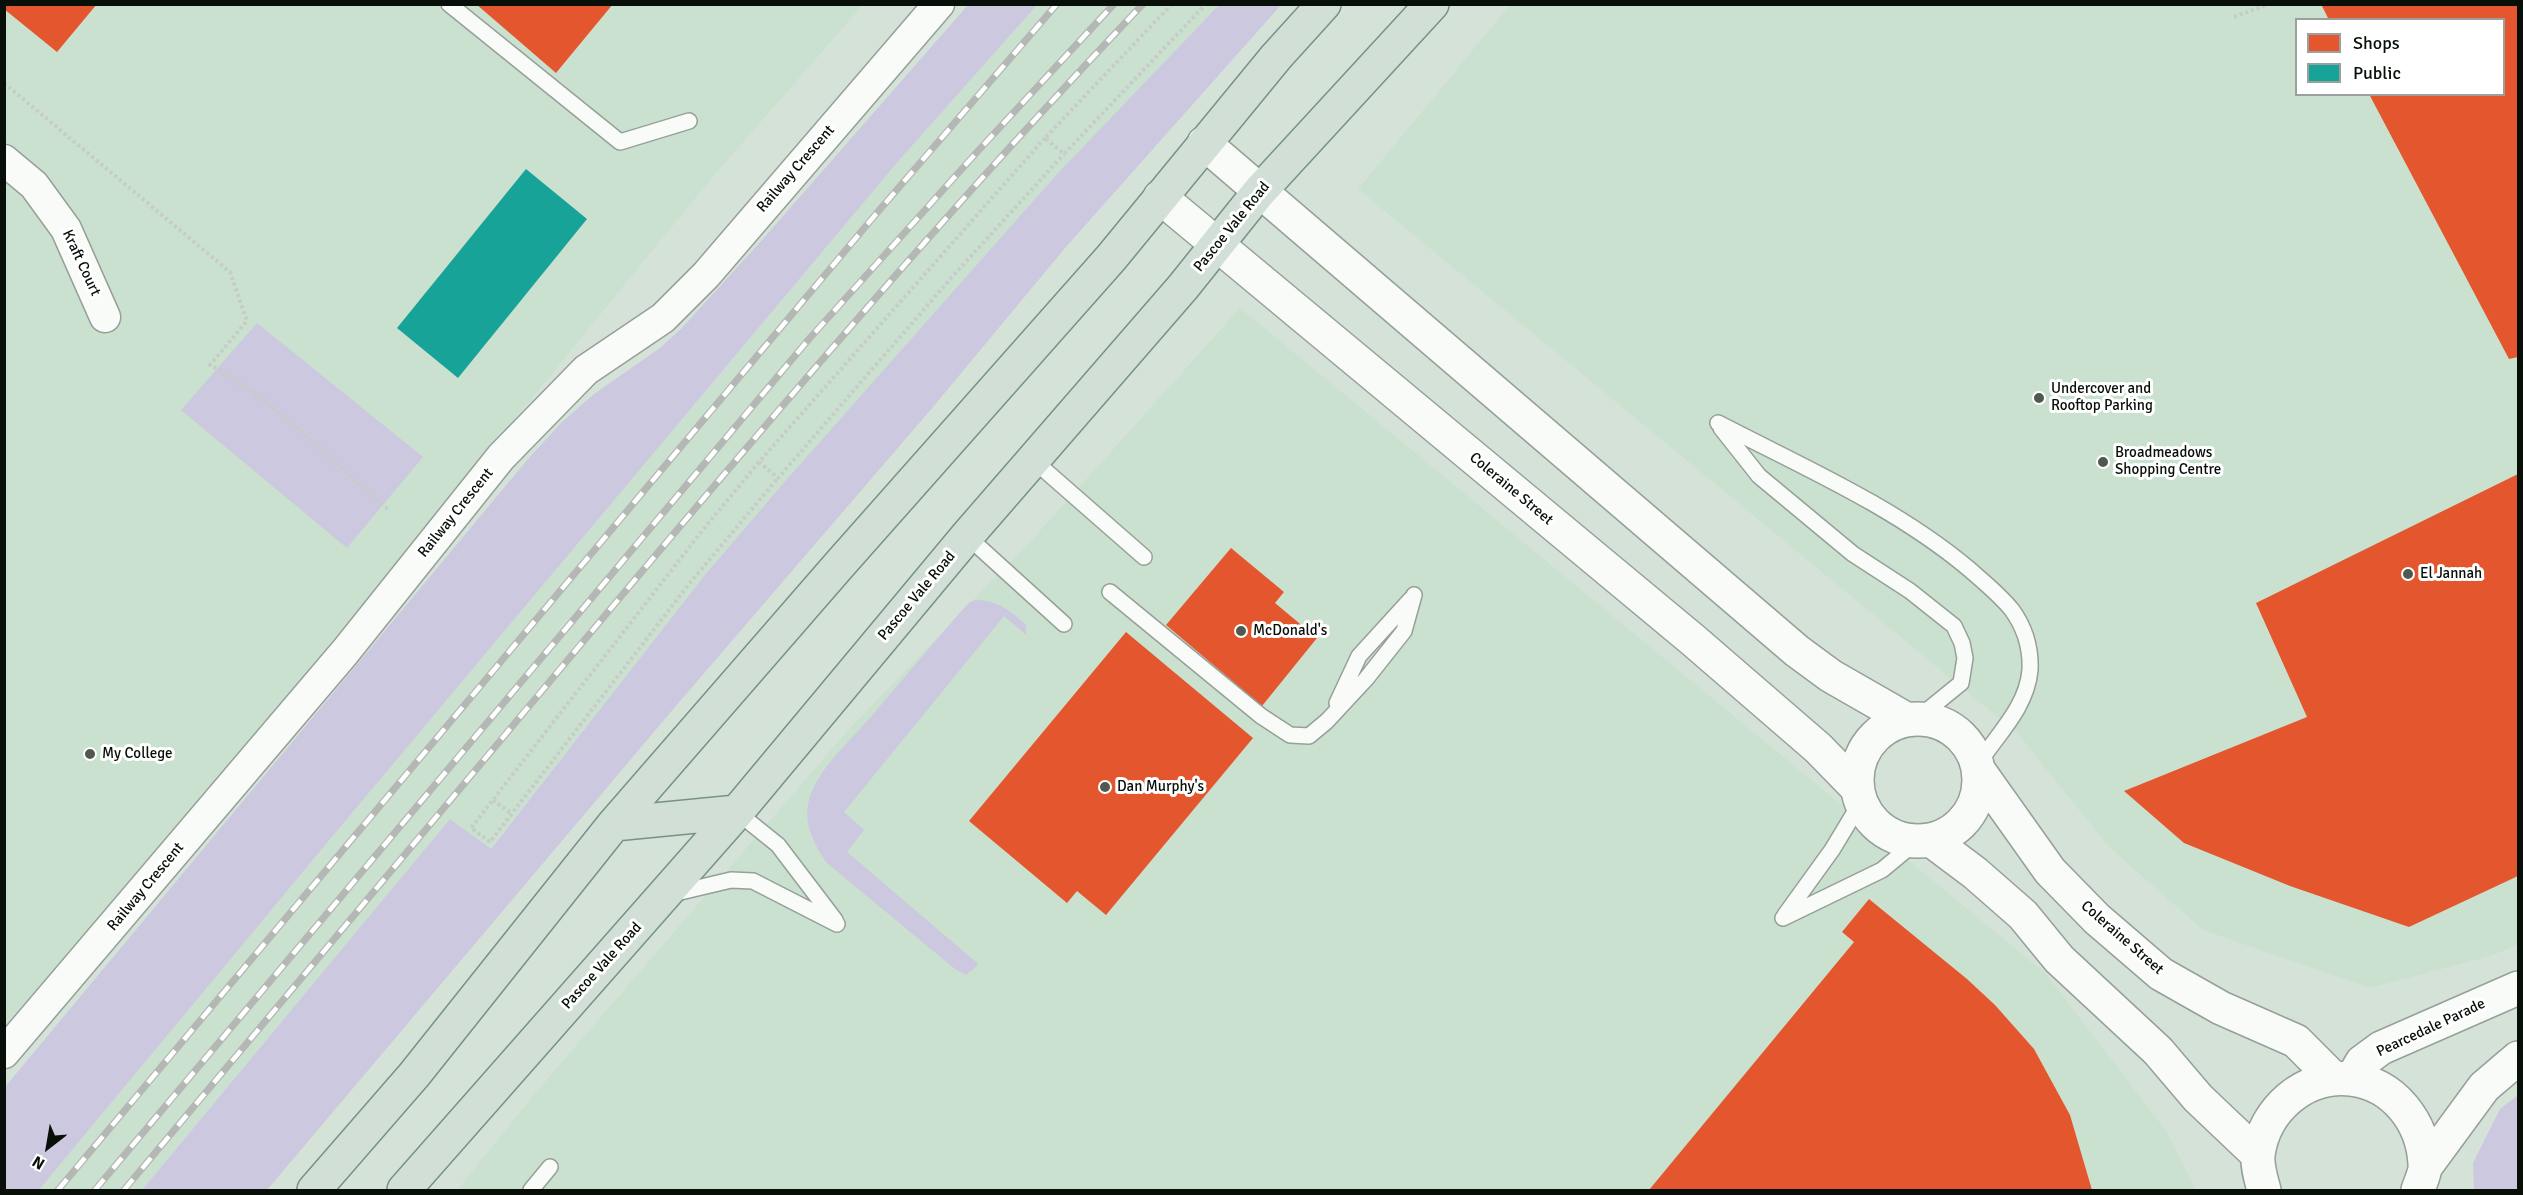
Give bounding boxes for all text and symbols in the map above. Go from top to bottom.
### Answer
legend [2295,18,2505,96]
text: Shops [2353,32,2400,54]
text: Public [2353,62,2401,84]
street label: Railway Crescent [753,122,839,216]
street label: Pascoe Vale Road [1190,178,1274,276]
street label: Kraft Court [58,227,104,299]
place label: Undercover and Rooftop Parking [2051,380,2153,415]
marker: Undercover and Rooftop Parking [2032,391,2046,405]
place label: Broadmeadows Shopping Centre [2115,444,2221,479]
street label: Coleraine Street [1466,449,1556,529]
marker: Broadmeadows Shopping Centre [2096,455,2110,469]
street label: Railway Crescent [415,465,497,561]
street label: Pascoe Vale Road [875,548,959,644]
place label: El Jannah [2420,565,2482,583]
marker: El Jannah [2401,567,2415,581]
place label: McDonald's [1253,622,1327,640]
marker: McDonald's [1234,624,1248,638]
place label: My College [102,745,173,763]
marker: My College [83,747,97,761]
place label: Dan Murphy's [1117,778,1204,796]
marker: Dan Murphy's [1098,780,1112,794]
street label: Railway Crescent [104,839,188,935]
street label: Coleraine Street [2077,897,2167,979]
street label: Pascoe Vale Road [558,919,646,1013]
street label: Pearcedale Parade [2374,995,2488,1061]
north arrow [18,1117,78,1177]
text: N [29,1151,49,1174]

